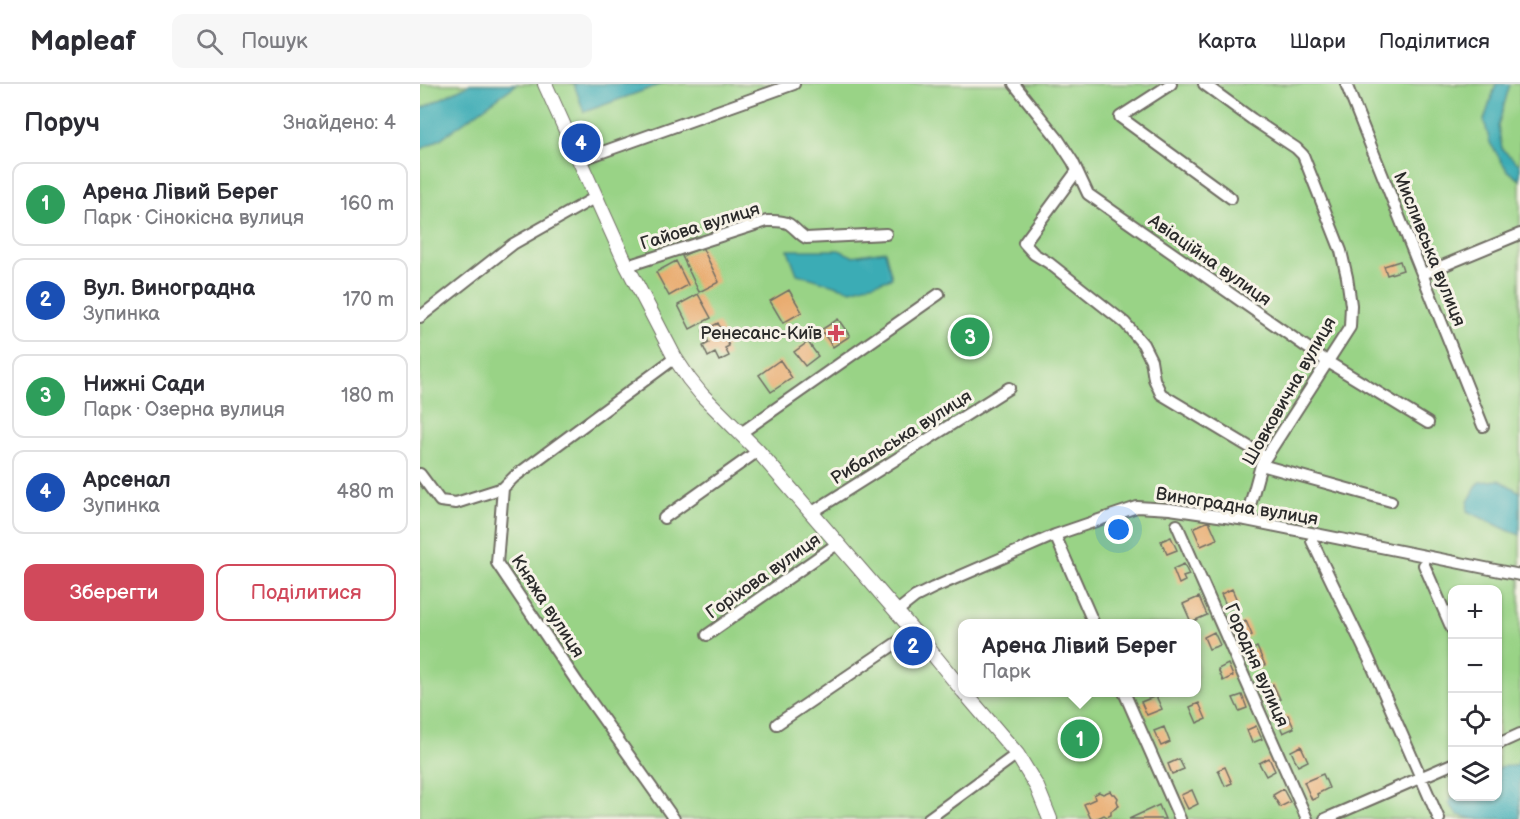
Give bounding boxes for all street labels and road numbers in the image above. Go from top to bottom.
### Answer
street label: Мисливська вулиця [1389,169,1470,329]
street label: Гайова вулиця [638,198,762,255]
street label: Авіаційна вулиця [1144,210,1275,311]
street label: Шовковична вулиця [1238,313,1341,469]
street label: Рибальська вулиця [827,386,976,489]
street label: Виноградна вулиця [1154,483,1320,530]
street label: Горіхова вулиця [702,529,825,624]
street label: Княжа вулиця [507,551,589,662]
street label: Городня вулиця [1220,600,1293,730]

